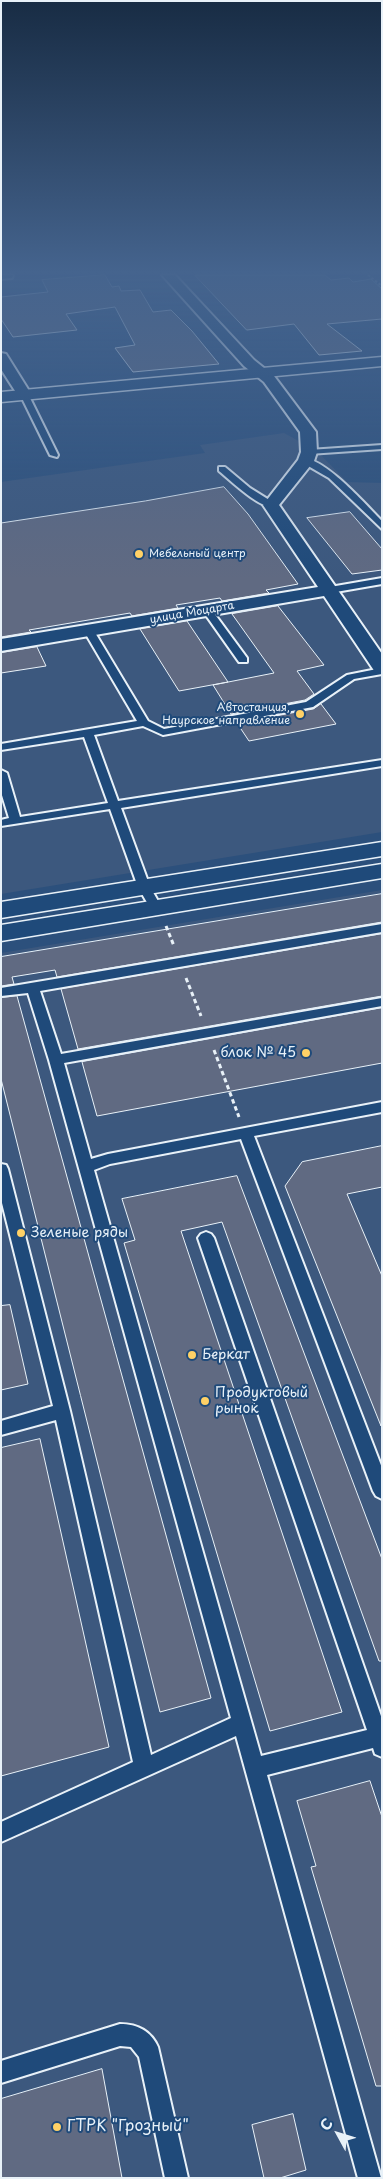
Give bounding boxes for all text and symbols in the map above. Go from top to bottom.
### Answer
place label: Мебельный центр [149,547,246,561]
marker: Мебельный центр [133,548,145,560]
street label: улица Моцарта [149,599,235,627]
place label: Автостанция, Наурское направление [162,701,290,727]
marker: Автостанция, Наурское направление [294,708,306,720]
place label: блок № 45 [221,1045,296,1061]
marker: блок № 45 [300,1047,312,1059]
place label: Зеленые ряды [31,1225,128,1241]
marker: Зеленые ряды [15,1227,27,1239]
place label: Беркат [202,1347,250,1363]
marker: Беркат [186,1349,198,1361]
place label: Продуктовый рынок [215,1385,308,1418]
marker: Продуктовый рынок [199,1395,211,1407]
north arrow [313,2109,363,2159]
text: С [314,2114,337,2135]
place label: ГТРК "Грозный" [67,2117,189,2137]
marker: ГТРК "Грозный" [51,2121,63,2133]

